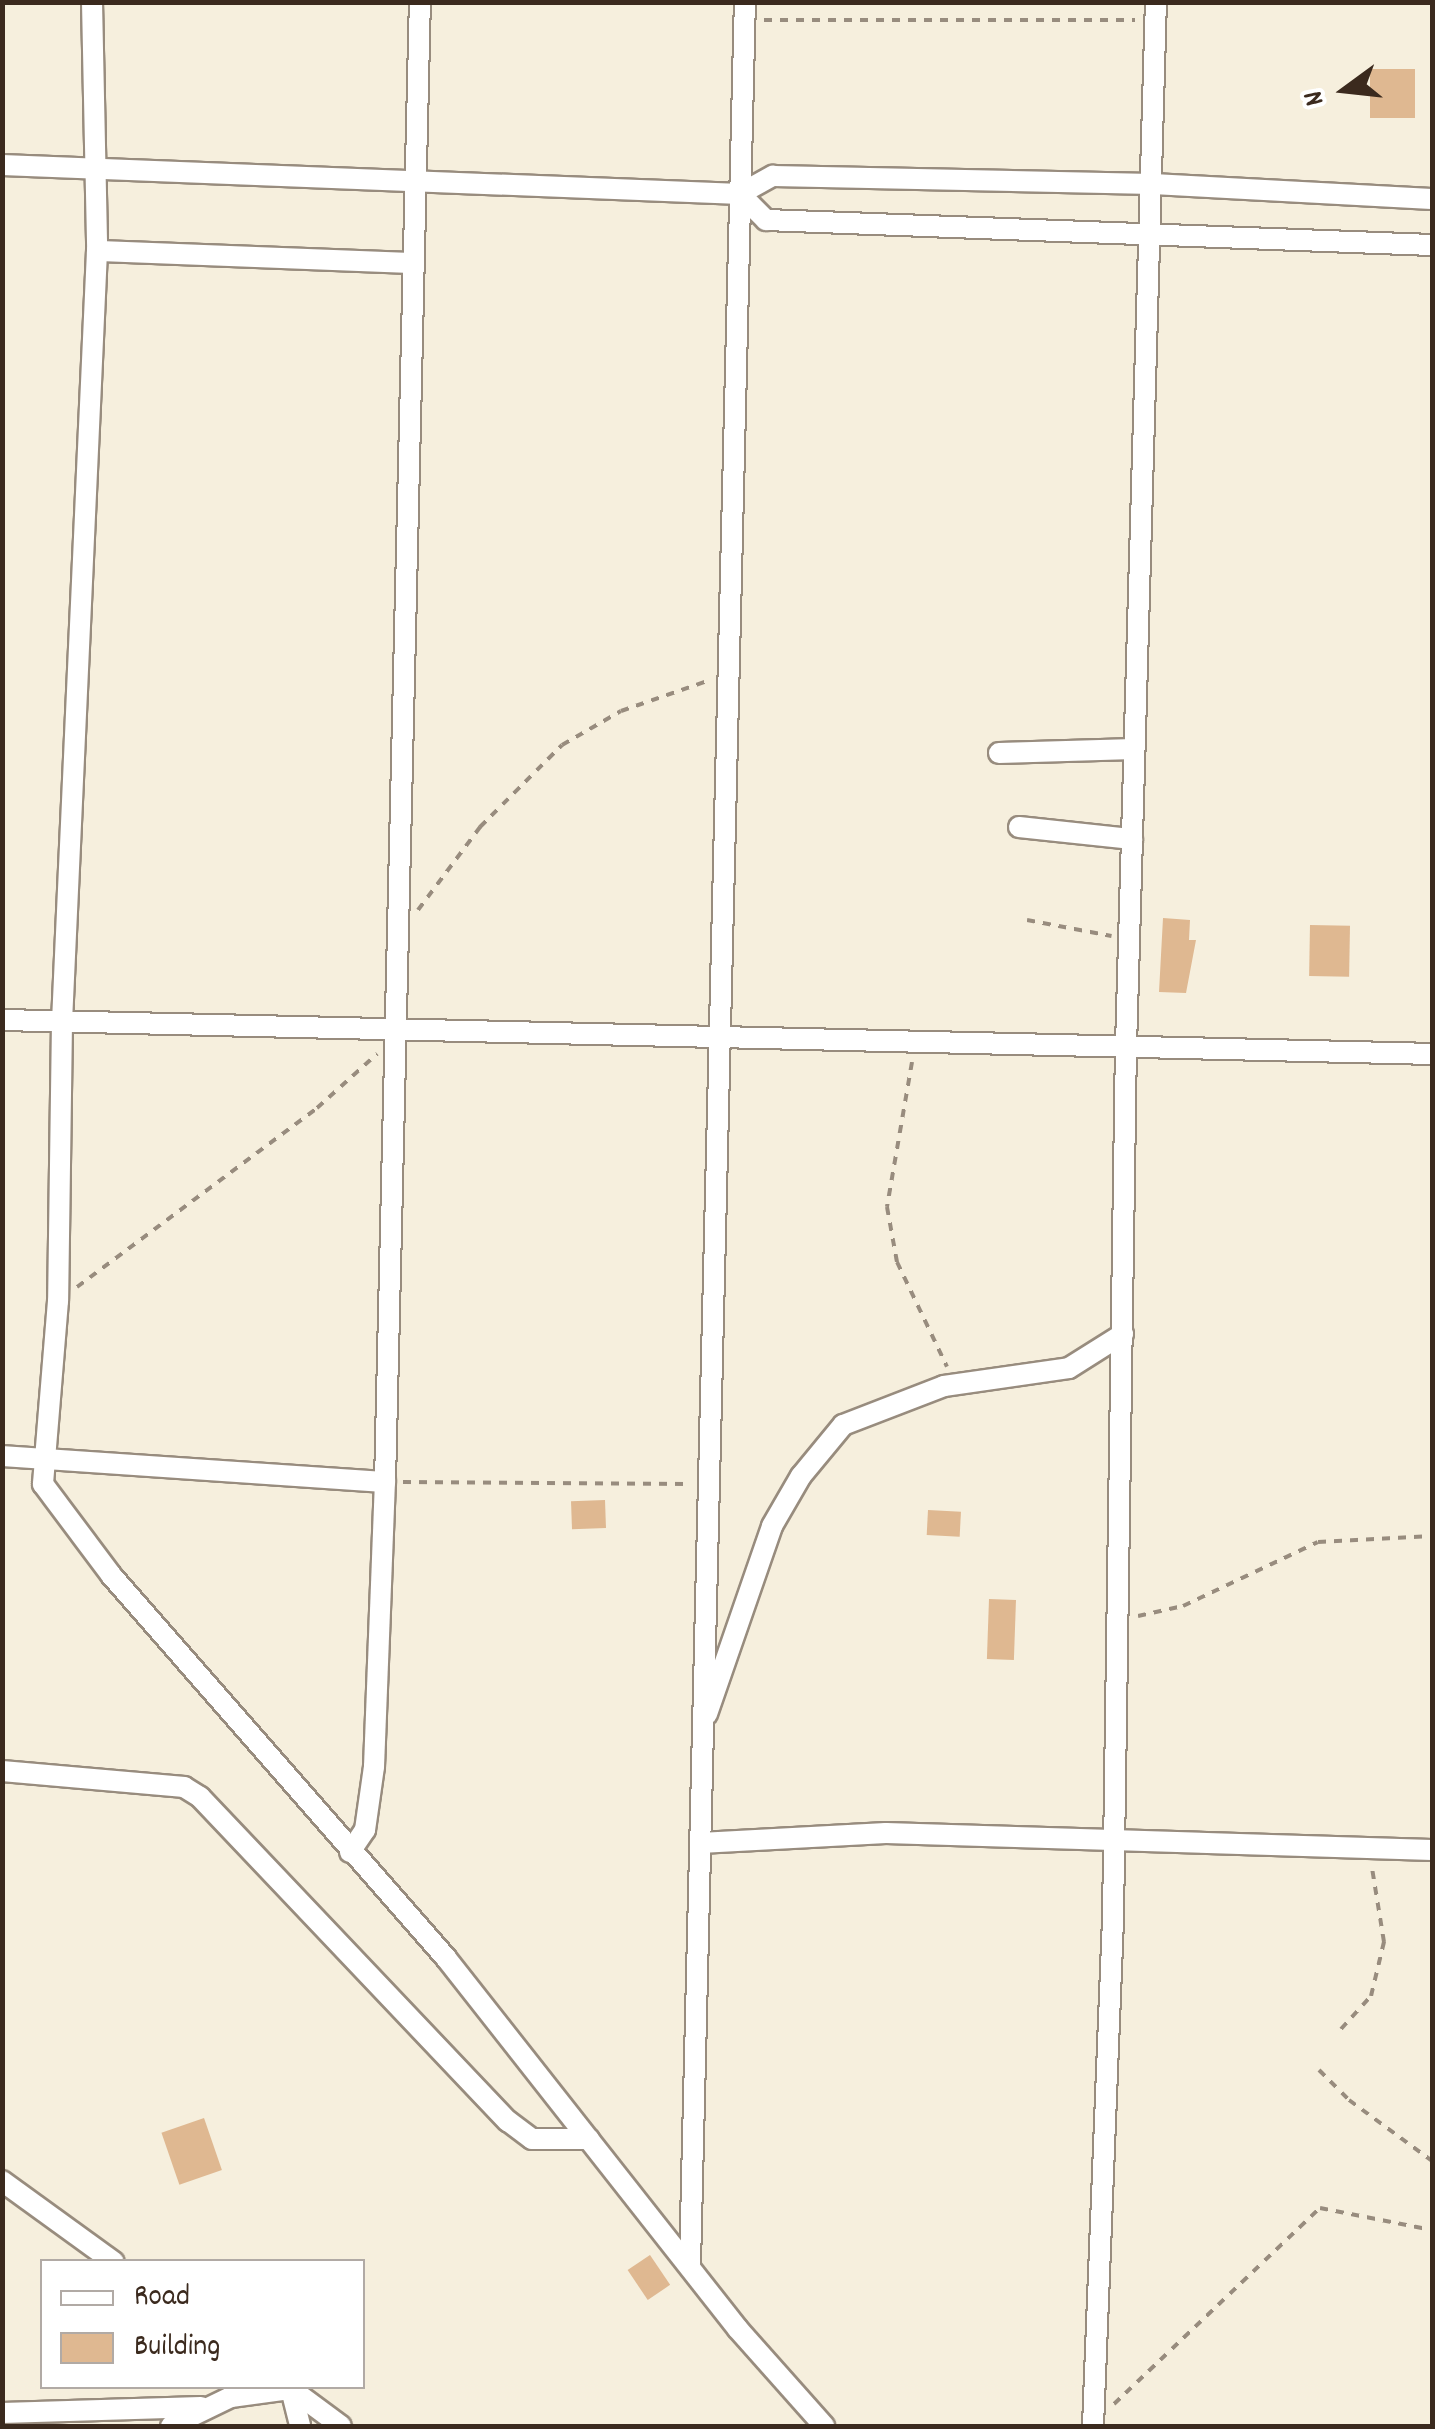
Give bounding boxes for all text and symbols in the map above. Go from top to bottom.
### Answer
north arrow [1295,40,1395,140]
text: N [1295,86,1337,110]
legend [40,2259,365,2389]
text: Road [134,2277,190,2320]
text: Building [134,2327,220,2370]

